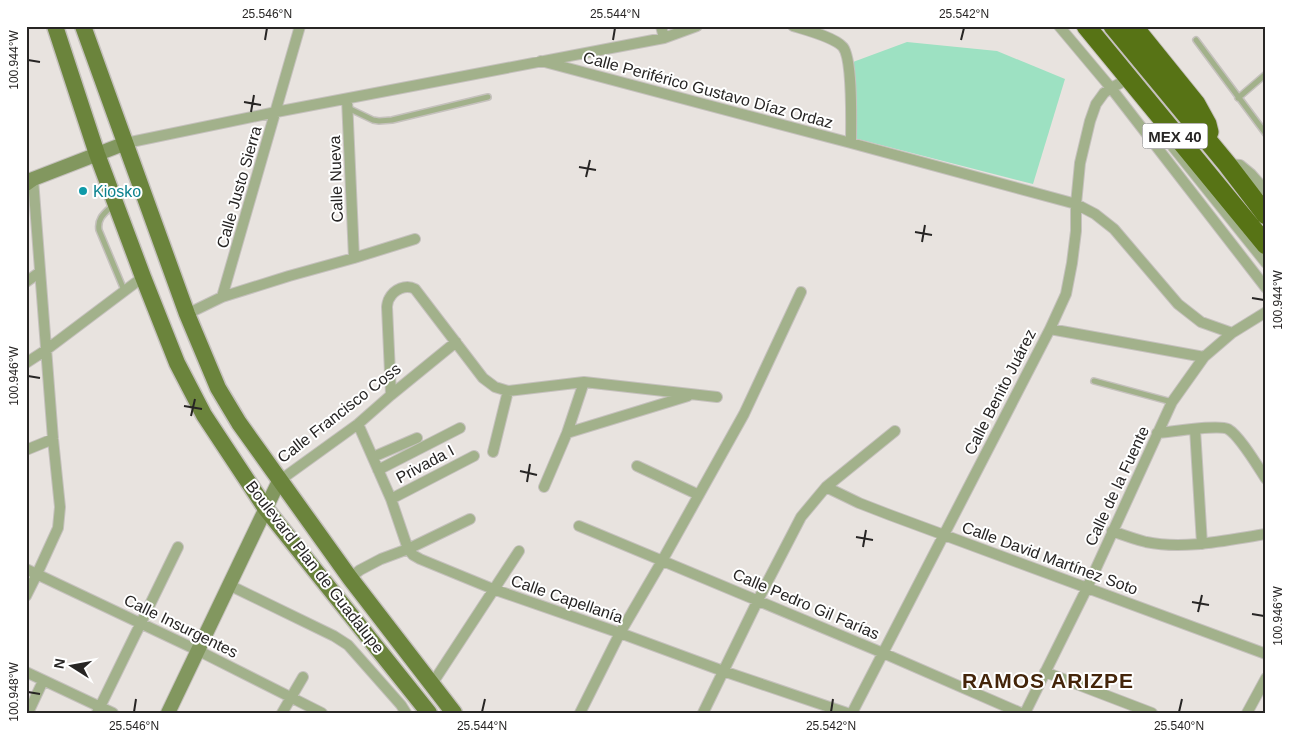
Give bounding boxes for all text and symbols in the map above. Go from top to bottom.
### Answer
text: 25.546°N [242,7,292,21]
text: 25.544°N [590,7,640,21]
text: 25.542°N [939,7,989,21]
text: 100.944°W [7,30,21,90]
street label: Calle Periférico Gustavo Díaz Ordaz [581,48,835,132]
street label: Calle Justo Sierra [213,124,265,250]
road number: MEX 40 [1142,124,1208,148]
street label: Calle Nueva [326,135,346,223]
place label: Kiosko [93,183,141,200]
marker: Kiosko [77,185,89,197]
text: 100.944°W [1271,270,1285,330]
street label: Calle Benito Juárez [961,326,1039,458]
text: 100.946°W [7,346,21,406]
street label: Calle Francisco Coss [274,360,404,466]
street label: Calle de la Fuente [1082,423,1152,548]
street label: Privada I [393,442,457,486]
street label: Boulevard Plan de Guadalupe [243,478,387,656]
street label: Calle David Martínez Soto [960,518,1140,598]
street label: Calle Pedro Gil Farías [730,565,882,643]
street label: Calle Capellanía [509,572,625,626]
text: 100.946°W [1271,586,1285,646]
street label: Calle Insurgentes [121,591,241,661]
north arrow [48,642,98,692]
text: N [50,657,68,670]
text: 100.948°W [7,662,21,722]
district label: RAMOS ARIZPE [962,669,1134,692]
text: 25.546°N [109,719,159,733]
text: 25.544°N [457,719,507,733]
text: 25.542°N [806,719,856,733]
text: 25.540°N [1154,719,1204,733]

